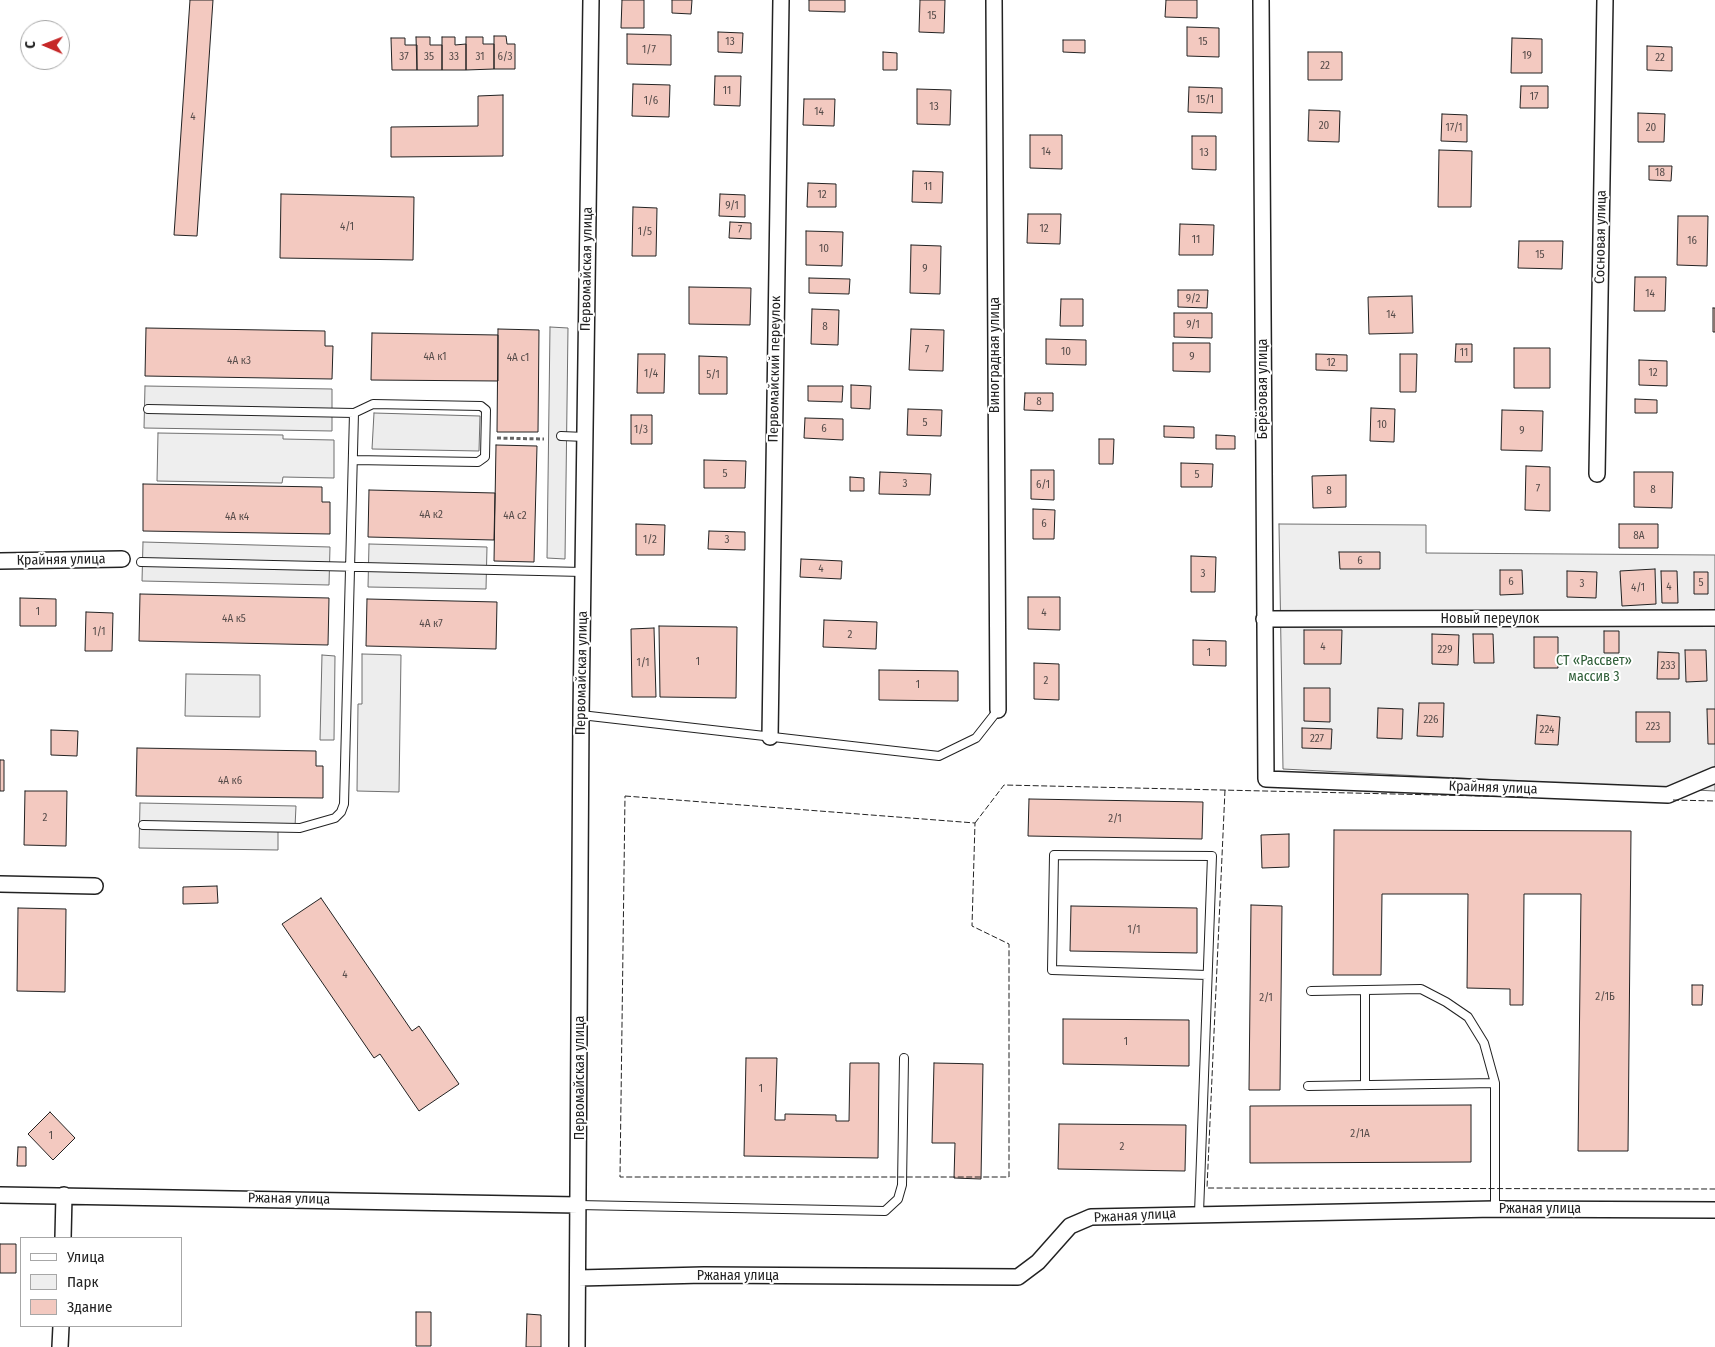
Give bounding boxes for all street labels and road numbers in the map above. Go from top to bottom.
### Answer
street label: Сосновая улица [1592,190,1610,284]
street label: Первомайская улица [578,207,596,331]
street label: Первомайский переулок [765,295,785,443]
street label: Виноградная улица [987,297,1003,413]
street label: Берёзовая улица [1255,339,1271,439]
street label: Крайняя улица [16,551,106,569]
street label: Первомайская улица [573,611,591,735]
street label: Новый переулок [1441,611,1539,627]
street label: Крайняя улица [1448,778,1538,798]
street label: Первомайская улица [572,1016,588,1140]
street label: Ржаная улица [248,1190,330,1208]
street label: Ржаная улица [1499,1201,1581,1217]
street label: Ржаная улица [1093,1205,1177,1227]
street label: Ржаная улица [697,1268,779,1284]

